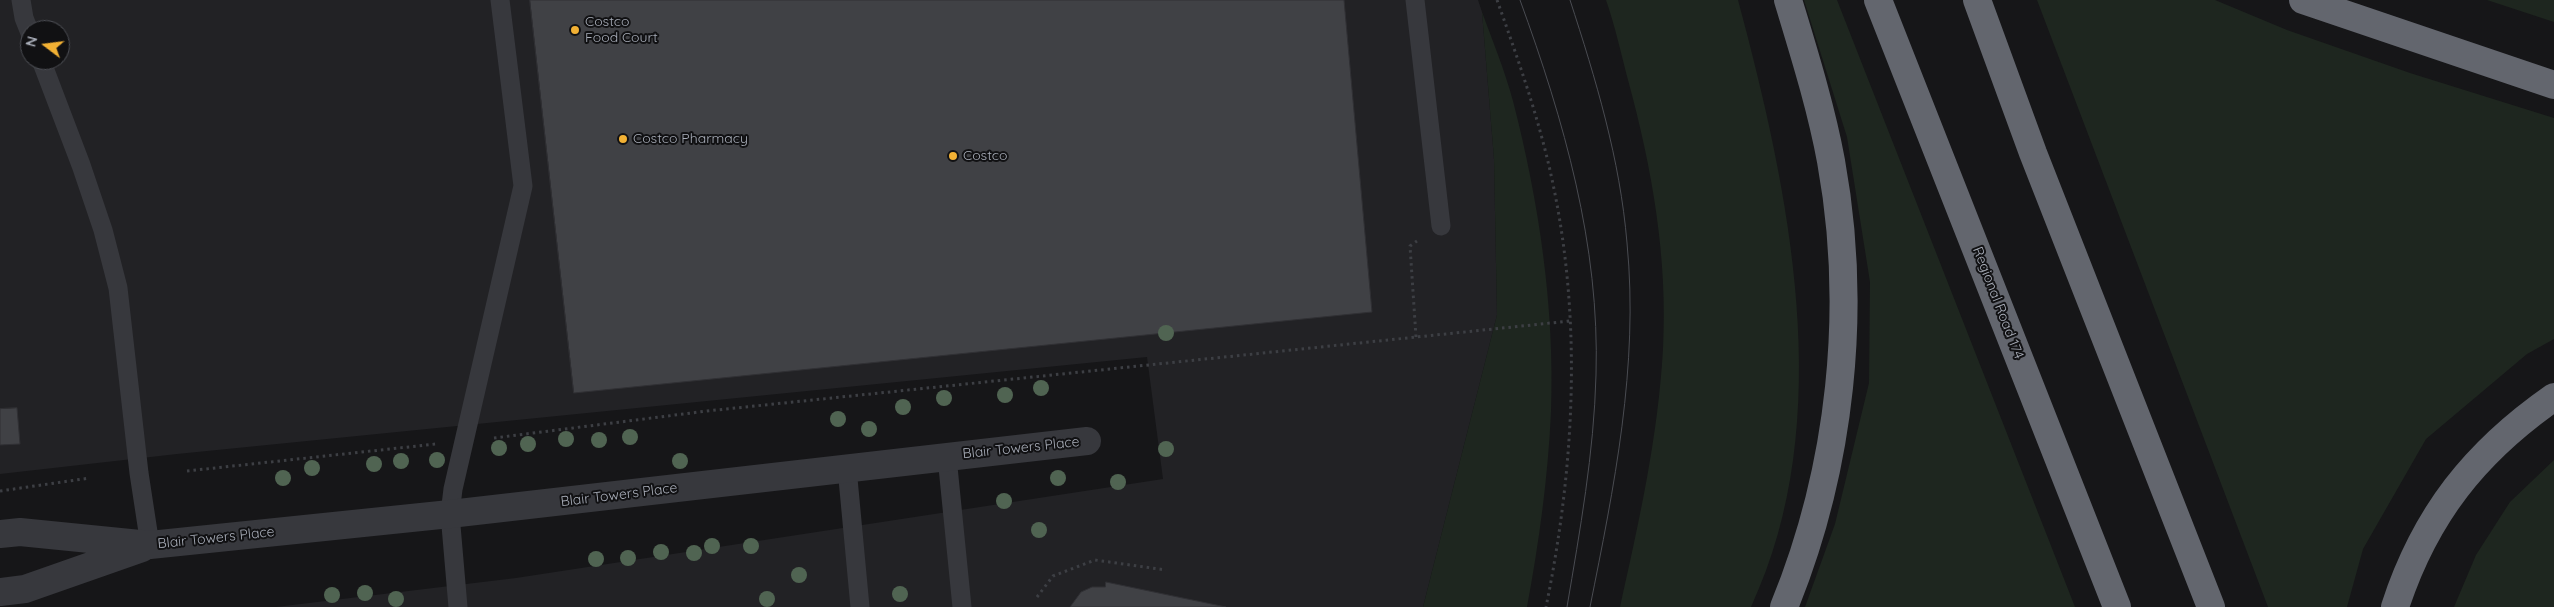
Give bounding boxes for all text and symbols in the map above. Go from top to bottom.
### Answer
place label: Costco Food Court [585,14,658,46]
north arrow [20,20,70,70]
marker: Costco Food Court [569,24,581,36]
text: N [21,34,42,49]
place label: Costco Pharmacy [633,131,748,147]
marker: Costco Pharmacy [617,133,629,145]
place label: Costco [963,148,1008,164]
marker: Costco [947,150,959,162]
street label: Regional Road 174 [1969,245,2027,361]
street label: Blair Towers Place [962,433,1080,463]
street label: Blair Towers Place [560,479,678,511]
street label: Blair Towers Place [157,523,275,553]

